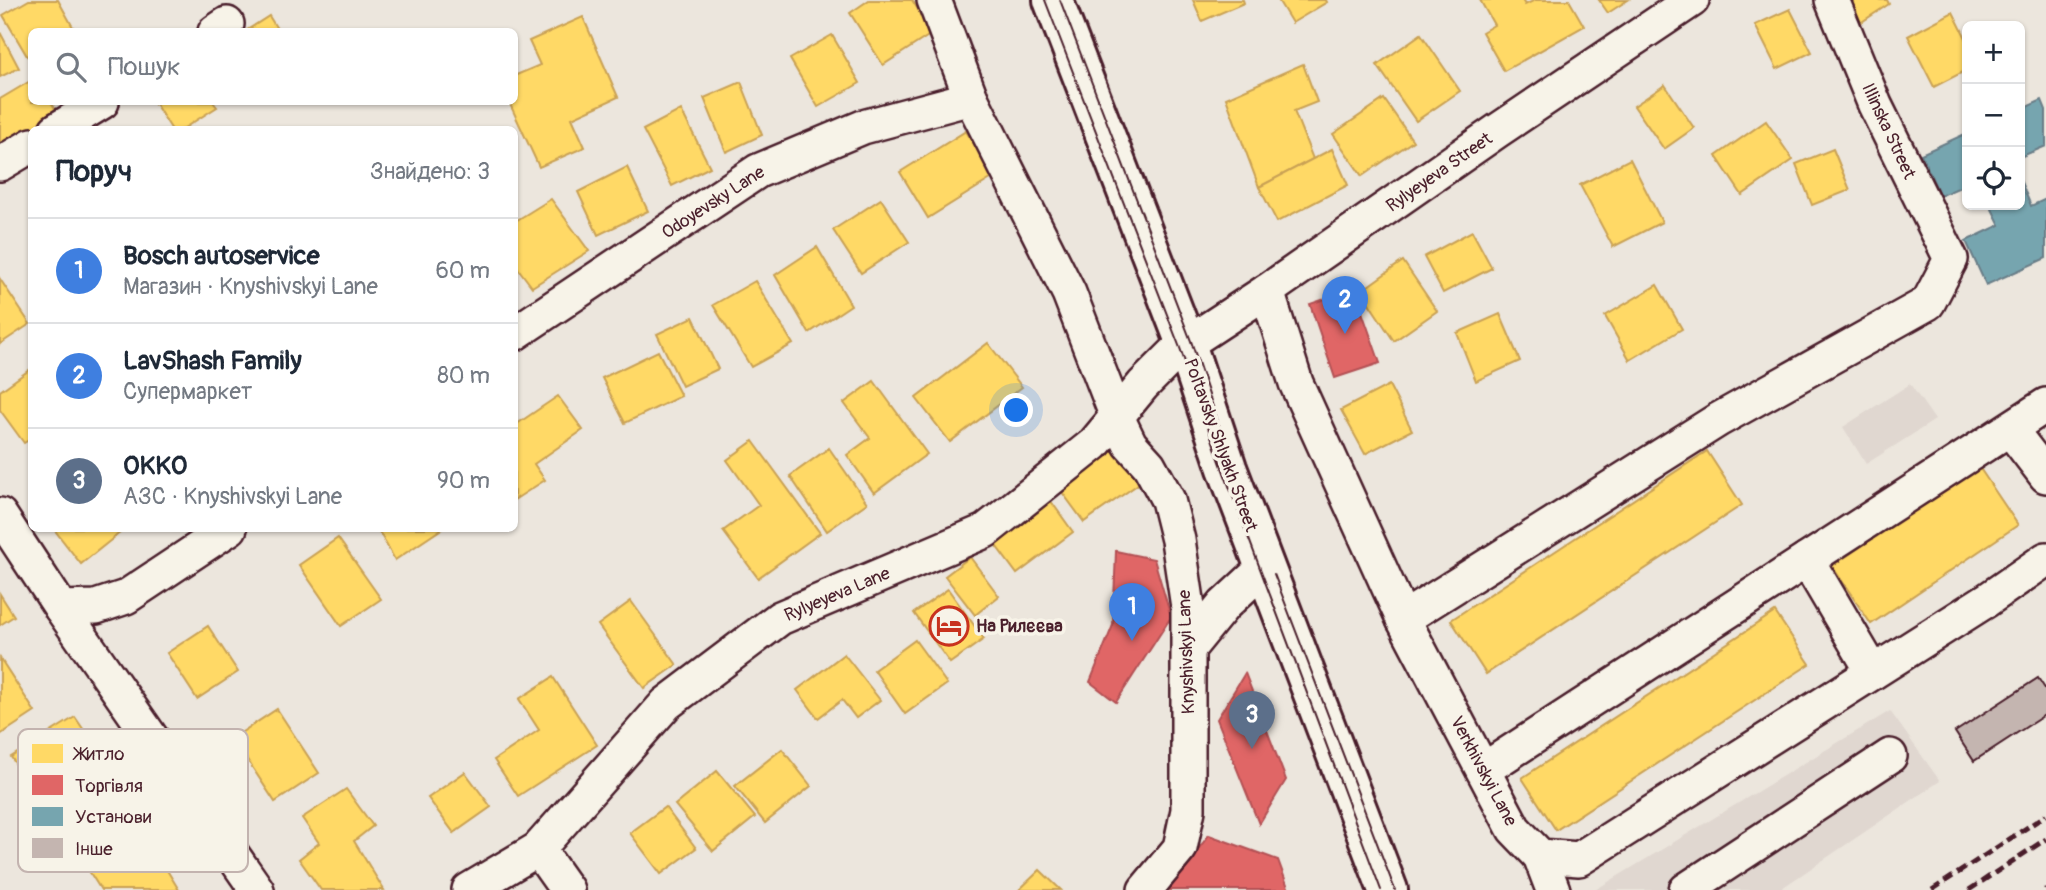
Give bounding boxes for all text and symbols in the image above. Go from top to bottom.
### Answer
map controls [1962,21,2025,210]
button: + [1962,21,2025,84]
search box [28,28,518,105]
icon: search [52,48,90,86]
text: Пошук [108,51,181,83]
street label: Illinska Street [1856,80,1921,183]
button: − [1962,84,2025,147]
street label: Rylyeyeva Street [1382,127,1497,218]
button: locate [1962,147,2025,210]
text: Поруч [56,153,132,190]
text: Знайдено: 3 [370,157,490,186]
street label: Odoyevsky Lane [657,161,769,244]
text: Bosch autoservice [123,240,320,272]
text: 1 [75,256,84,285]
text: 60 m [435,256,490,285]
text: Магазин · Knyshivskyi Lane [123,272,378,301]
pin: 2 [1322,276,1368,334]
text: LavShash Family [123,345,302,377]
street label: Poltavsky Shlyakh Street [1178,355,1263,536]
text: 2 [73,361,85,390]
text: 80 m [437,361,490,390]
text: Супермаркет [123,377,252,406]
your location [999,393,1033,427]
text: OKKO [123,450,187,482]
text: 3 [73,466,85,495]
text: 90 m [437,466,490,495]
text: АЗС · Knyshivskyi Lane [123,482,342,511]
street label: Rylyeyeva Lane [781,562,894,627]
pin: 1 [1109,583,1155,641]
street label: Knyshivskyi Lane [1173,589,1200,714]
hotel icon: На Рилєєва [928,605,970,647]
place label: На Рилєєва [976,615,1063,638]
pin: 3 [1229,691,1275,749]
street label: Verkhivskyi Lane [1445,712,1522,830]
legend [18,729,248,872]
text: Житло [72,742,125,766]
text: Торгівля [75,774,143,798]
text: Установи [75,805,152,829]
text: Інше [75,837,113,861]

